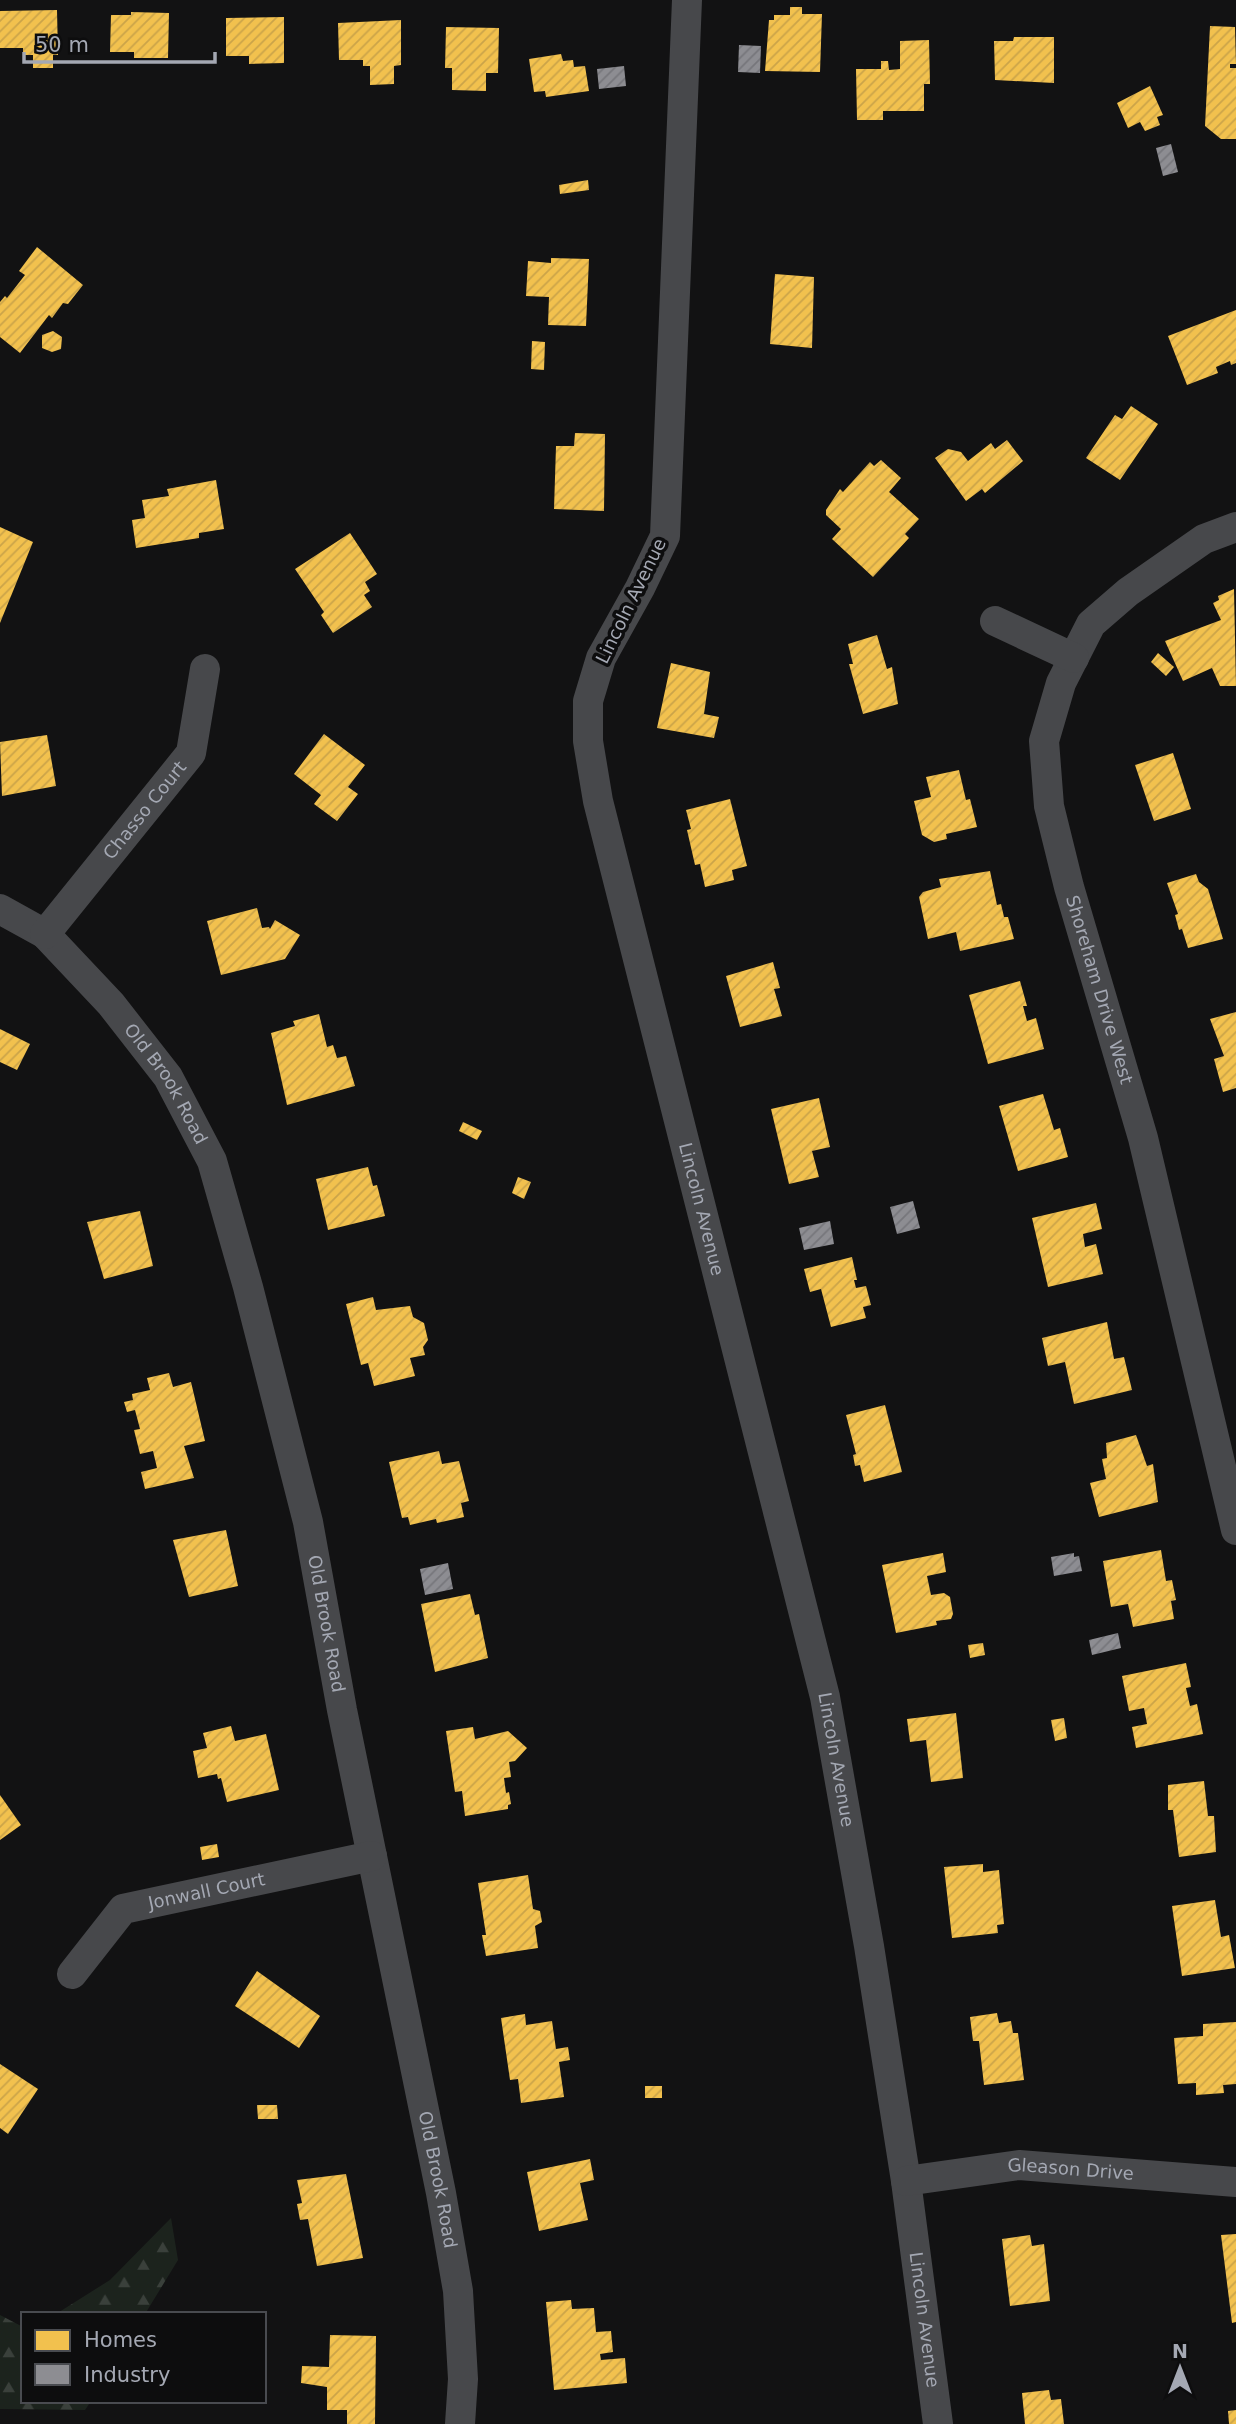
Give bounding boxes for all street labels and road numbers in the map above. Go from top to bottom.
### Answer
street label: Lincoln Avenue [591,535,670,667]
street label: Chasso Court [99,757,190,863]
street label: Shoreham Drive West [1062,893,1137,1086]
street label: Old Brook Road [120,1019,212,1147]
street label: Lincoln Avenue [675,1140,729,1278]
street label: Old Brook Road [304,1553,350,1694]
street label: Lincoln Avenue [814,1691,859,1829]
street label: Jonwall Court [145,1868,267,1914]
street label: Old Brook Road [414,2109,461,2250]
street label: Gleason Drive [1006,2154,1135,2184]
street label: Lincoln Avenue [905,2251,944,2389]

